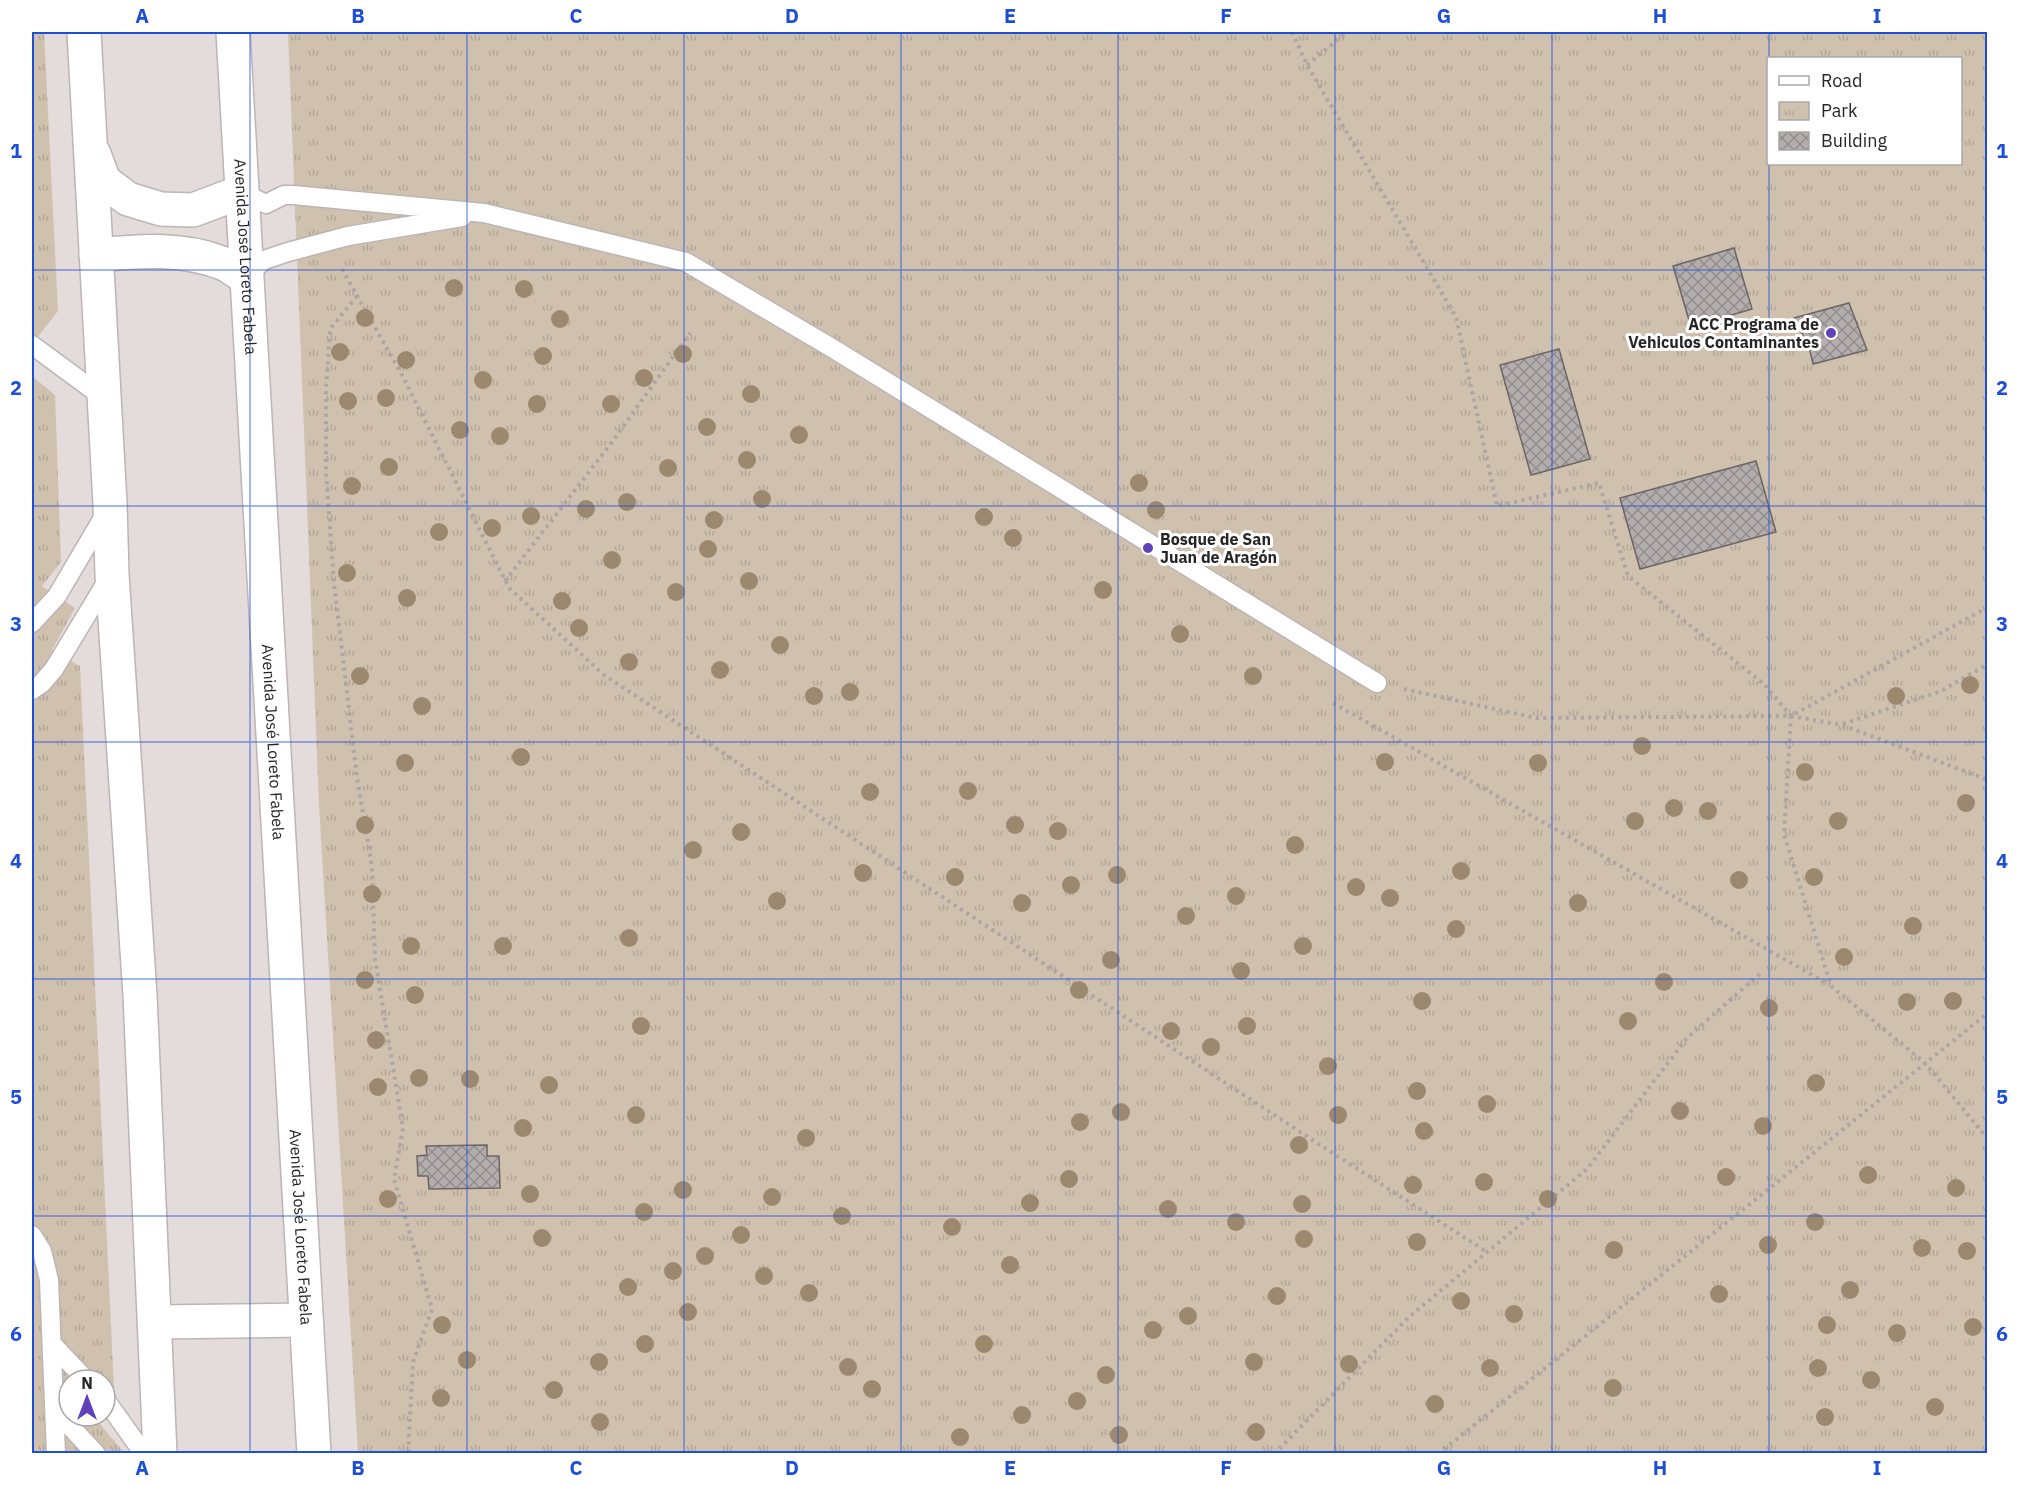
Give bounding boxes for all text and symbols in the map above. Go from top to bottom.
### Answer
text: A [135,2,149,29]
text: B [351,2,365,29]
text: C [569,2,583,29]
text: D [785,2,799,29]
text: E [1004,2,1016,29]
text: F [1220,2,1232,29]
text: G [1437,2,1451,29]
text: H [1653,2,1667,29]
text: I [1873,2,1881,29]
legend [1767,57,1962,165]
text: Road [1821,69,1862,92]
text: Park [1821,99,1858,122]
text: Building [1821,129,1888,152]
text: 1 [10,137,22,164]
text: 1 [1996,137,2008,164]
street label: Avenida José Loreto Fabela [230,158,261,356]
place label: ACC Programa de Vehiculos Contaminantes [1628,314,1819,352]
marker: ACC Programa de Vehiculos Contaminantes [1824,326,1838,340]
text: 2 [10,374,22,401]
text: 2 [1996,374,2008,401]
place label: Bosque de San Juan de Aragón [1160,529,1277,567]
marker: Bosque de San Juan de Aragón [1141,541,1155,555]
text: 3 [10,610,22,637]
text: 3 [1996,610,2008,637]
street label: Avenida José Loreto Fabela [258,643,289,841]
text: 4 [10,847,22,874]
text: 4 [1996,847,2008,874]
text: 5 [10,1083,22,1110]
text: 5 [1996,1083,2008,1110]
street label: Avenida José Loreto Fabela [286,1129,317,1326]
text: 6 [10,1320,22,1347]
text: 6 [1996,1320,2008,1347]
north arrow [57,1368,117,1428]
text: N [81,1373,93,1393]
text: A [135,1454,149,1481]
text: B [351,1454,365,1481]
text: C [569,1454,583,1481]
text: D [785,1454,799,1481]
text: E [1004,1454,1016,1481]
text: F [1220,1454,1232,1481]
text: G [1437,1454,1451,1481]
text: H [1653,1454,1667,1481]
text: I [1873,1454,1881,1481]

